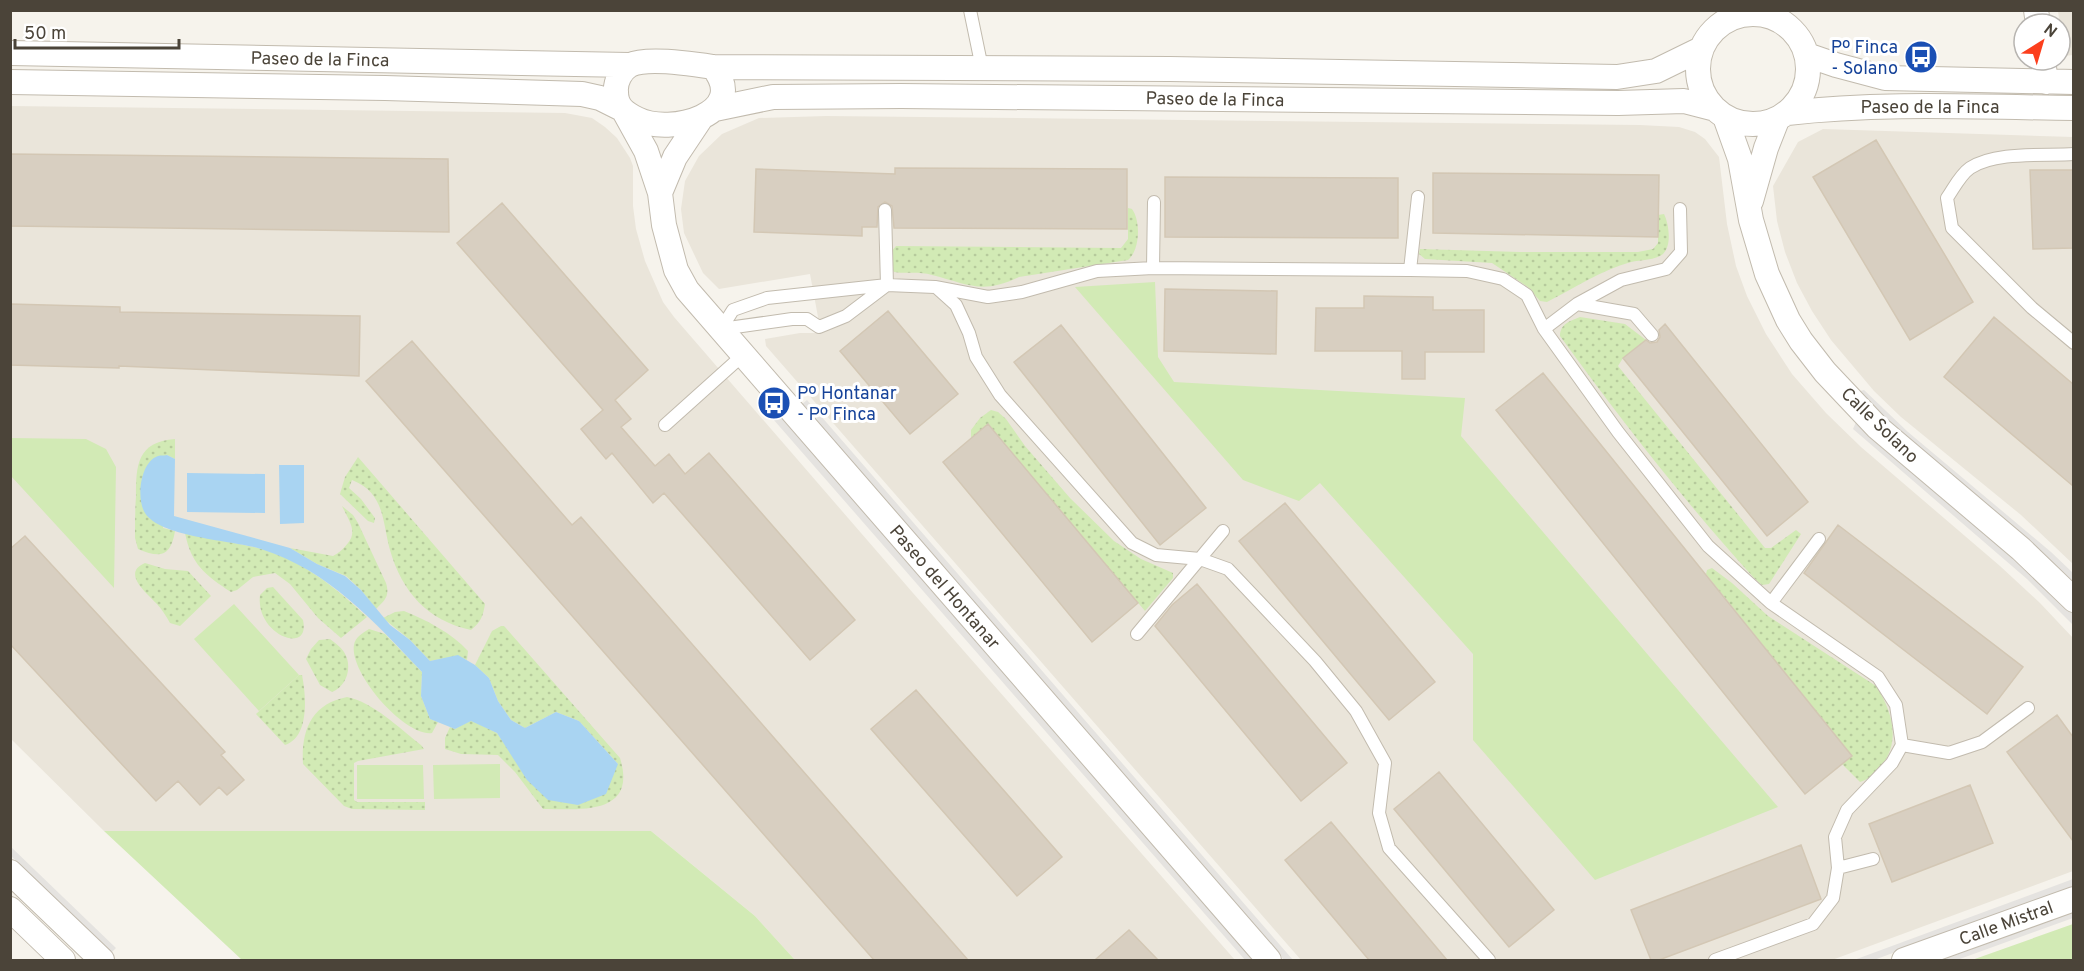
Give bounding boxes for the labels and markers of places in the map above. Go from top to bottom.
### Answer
place label: Pº Finca - Solano [1831,37,1898,81]
bus stop icon: Pº Finca - Solano [1903,39,1939,75]
place label: Pº Hontanar - Pº Finca [797,383,897,427]
bus stop icon: Pº Hontanar - Pº Finca [756,385,792,421]

